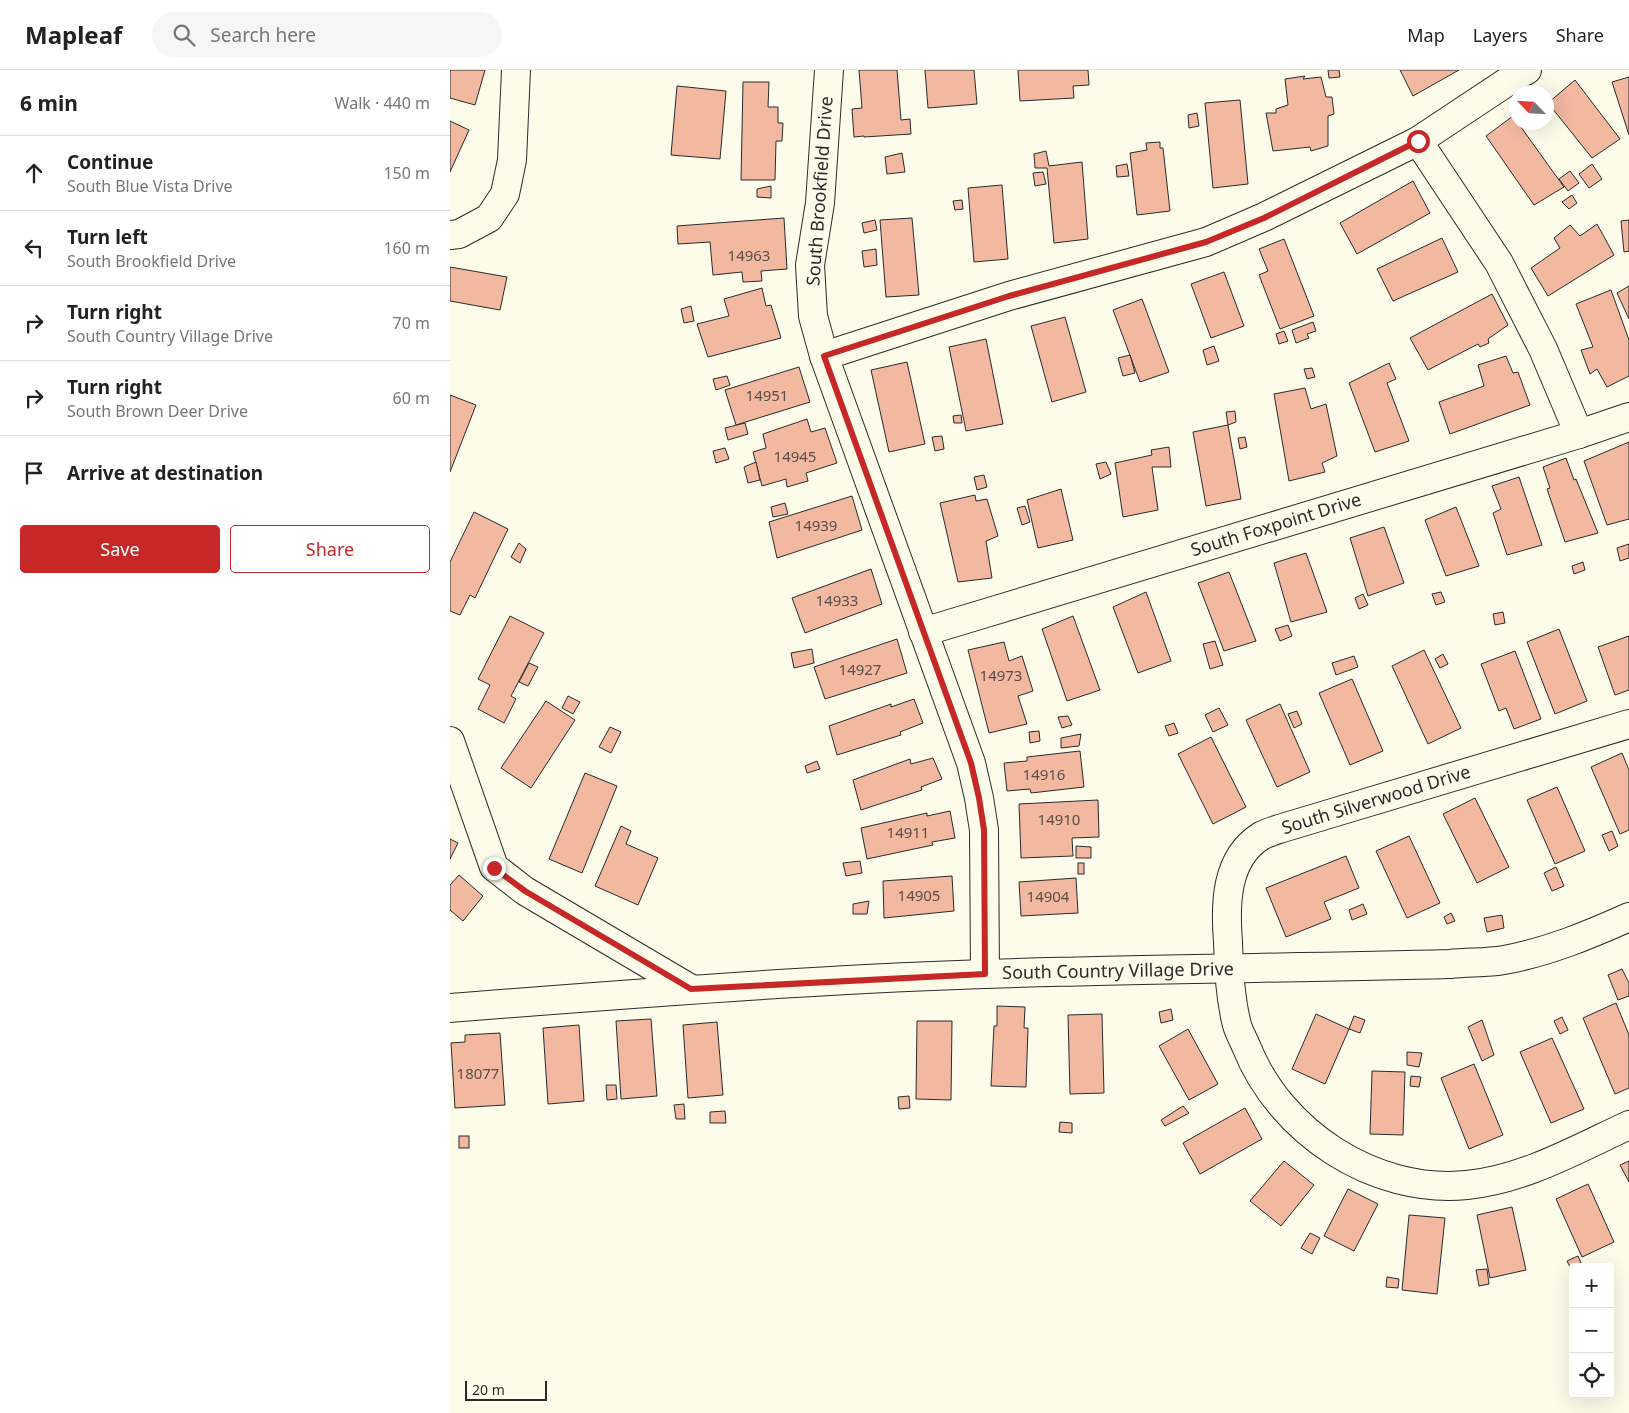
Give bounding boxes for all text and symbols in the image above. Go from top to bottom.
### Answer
search box [152,12,502,57]
text: Mapleaf [25,18,122,51]
icon: search [170,21,198,49]
text: Search here [210,22,316,48]
text: Map [1407,23,1445,47]
text: Layers [1473,23,1528,47]
text: Share [1556,23,1604,47]
north arrow [1509,85,1554,130]
text: 6 min [20,89,78,117]
text: Walk · 440 m [335,92,430,114]
street label: South Brookfield Drive [800,95,838,287]
route start [1407,130,1430,153]
text: Continue [67,149,153,175]
icon: ahead [20,159,48,187]
text: 150 m [383,162,430,184]
text: South Blue Vista Drive [67,175,233,197]
text: Turn left [67,224,148,250]
icon: left [20,234,48,262]
text: 160 m [383,237,430,259]
house number: 14963 [728,245,770,265]
text: South Brookfield Drive [67,250,236,272]
text: Turn right [67,299,162,325]
icon: right [20,309,48,337]
text: 70 m [393,312,430,334]
text: South Country Village Drive [67,325,273,347]
text: Turn right [67,374,162,400]
icon: right [20,384,48,412]
house number: 14951 [746,385,788,405]
text: 60 m [393,387,430,409]
text: South Brown Deer Drive [67,400,248,422]
house number: 14945 [774,446,816,466]
icon: arrive [20,459,48,487]
text: Arrive at destination [67,460,263,486]
street label: South Foxpoint Drive [1188,487,1364,561]
house number: 14939 [795,515,837,535]
button: Save [20,525,220,573]
button: Share [230,525,430,573]
house number: 14933 [816,590,858,610]
house number: 14927 [839,659,881,679]
house number: 14973 [980,665,1022,685]
street label: South Silverwood Drive [1278,759,1473,839]
house number: 14916 [1023,764,1065,784]
house number: 14910 [1038,809,1080,829]
house number: 14911 [887,822,929,842]
route end [483,857,506,880]
house number: 14905 [898,885,940,905]
house number: 14904 [1027,886,1070,906]
street label: South Country Village Drive [1002,956,1234,984]
house number: 18077 [457,1063,499,1083]
map controls [1569,1263,1614,1398]
button: + [1569,1263,1614,1308]
button: − [1569,1308,1614,1353]
button: locate [1569,1353,1614,1398]
scale bar [465,1378,548,1401]
text: 20 m [472,1380,505,1399]

